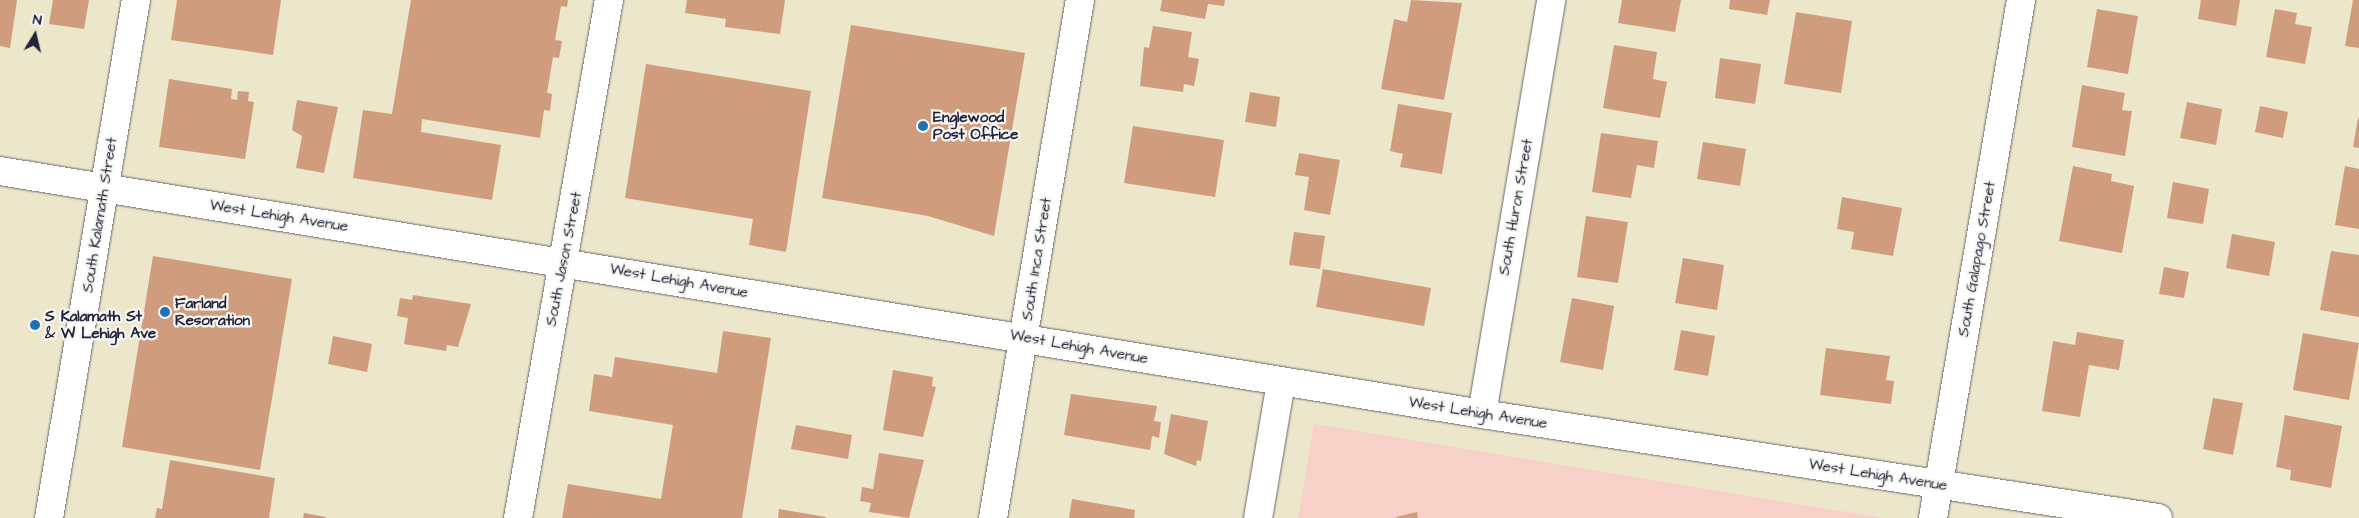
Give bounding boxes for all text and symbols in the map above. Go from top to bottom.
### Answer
north arrow [10,10,60,60]
text: N [31,10,43,31]
place label: Englewood Post Office [933,108,1018,143]
marker: Englewood Post Office [917,120,929,132]
street label: South Kalamath Street [79,136,121,294]
street label: South Huron Street [1495,137,1537,277]
street label: South Galapago Street [1954,180,2000,338]
street label: South Jason Street [542,190,586,328]
street label: West Lehigh Avenue [208,196,350,236]
street label: South Inca Street [1018,196,1056,322]
street label: West Lehigh Avenue [609,260,749,302]
place label: Farland Resoration [175,294,250,329]
marker: Farland Resoration [159,306,171,318]
place label: S Kalamath St & W Lehigh Ave [45,307,156,342]
marker: S Kalamath St & W Lehigh Ave [29,319,41,331]
street label: West Lehigh Avenue [1009,326,1149,368]
street label: West Lehigh Avenue [1407,393,1549,433]
street label: West Lehigh Avenue [1807,455,1949,495]

